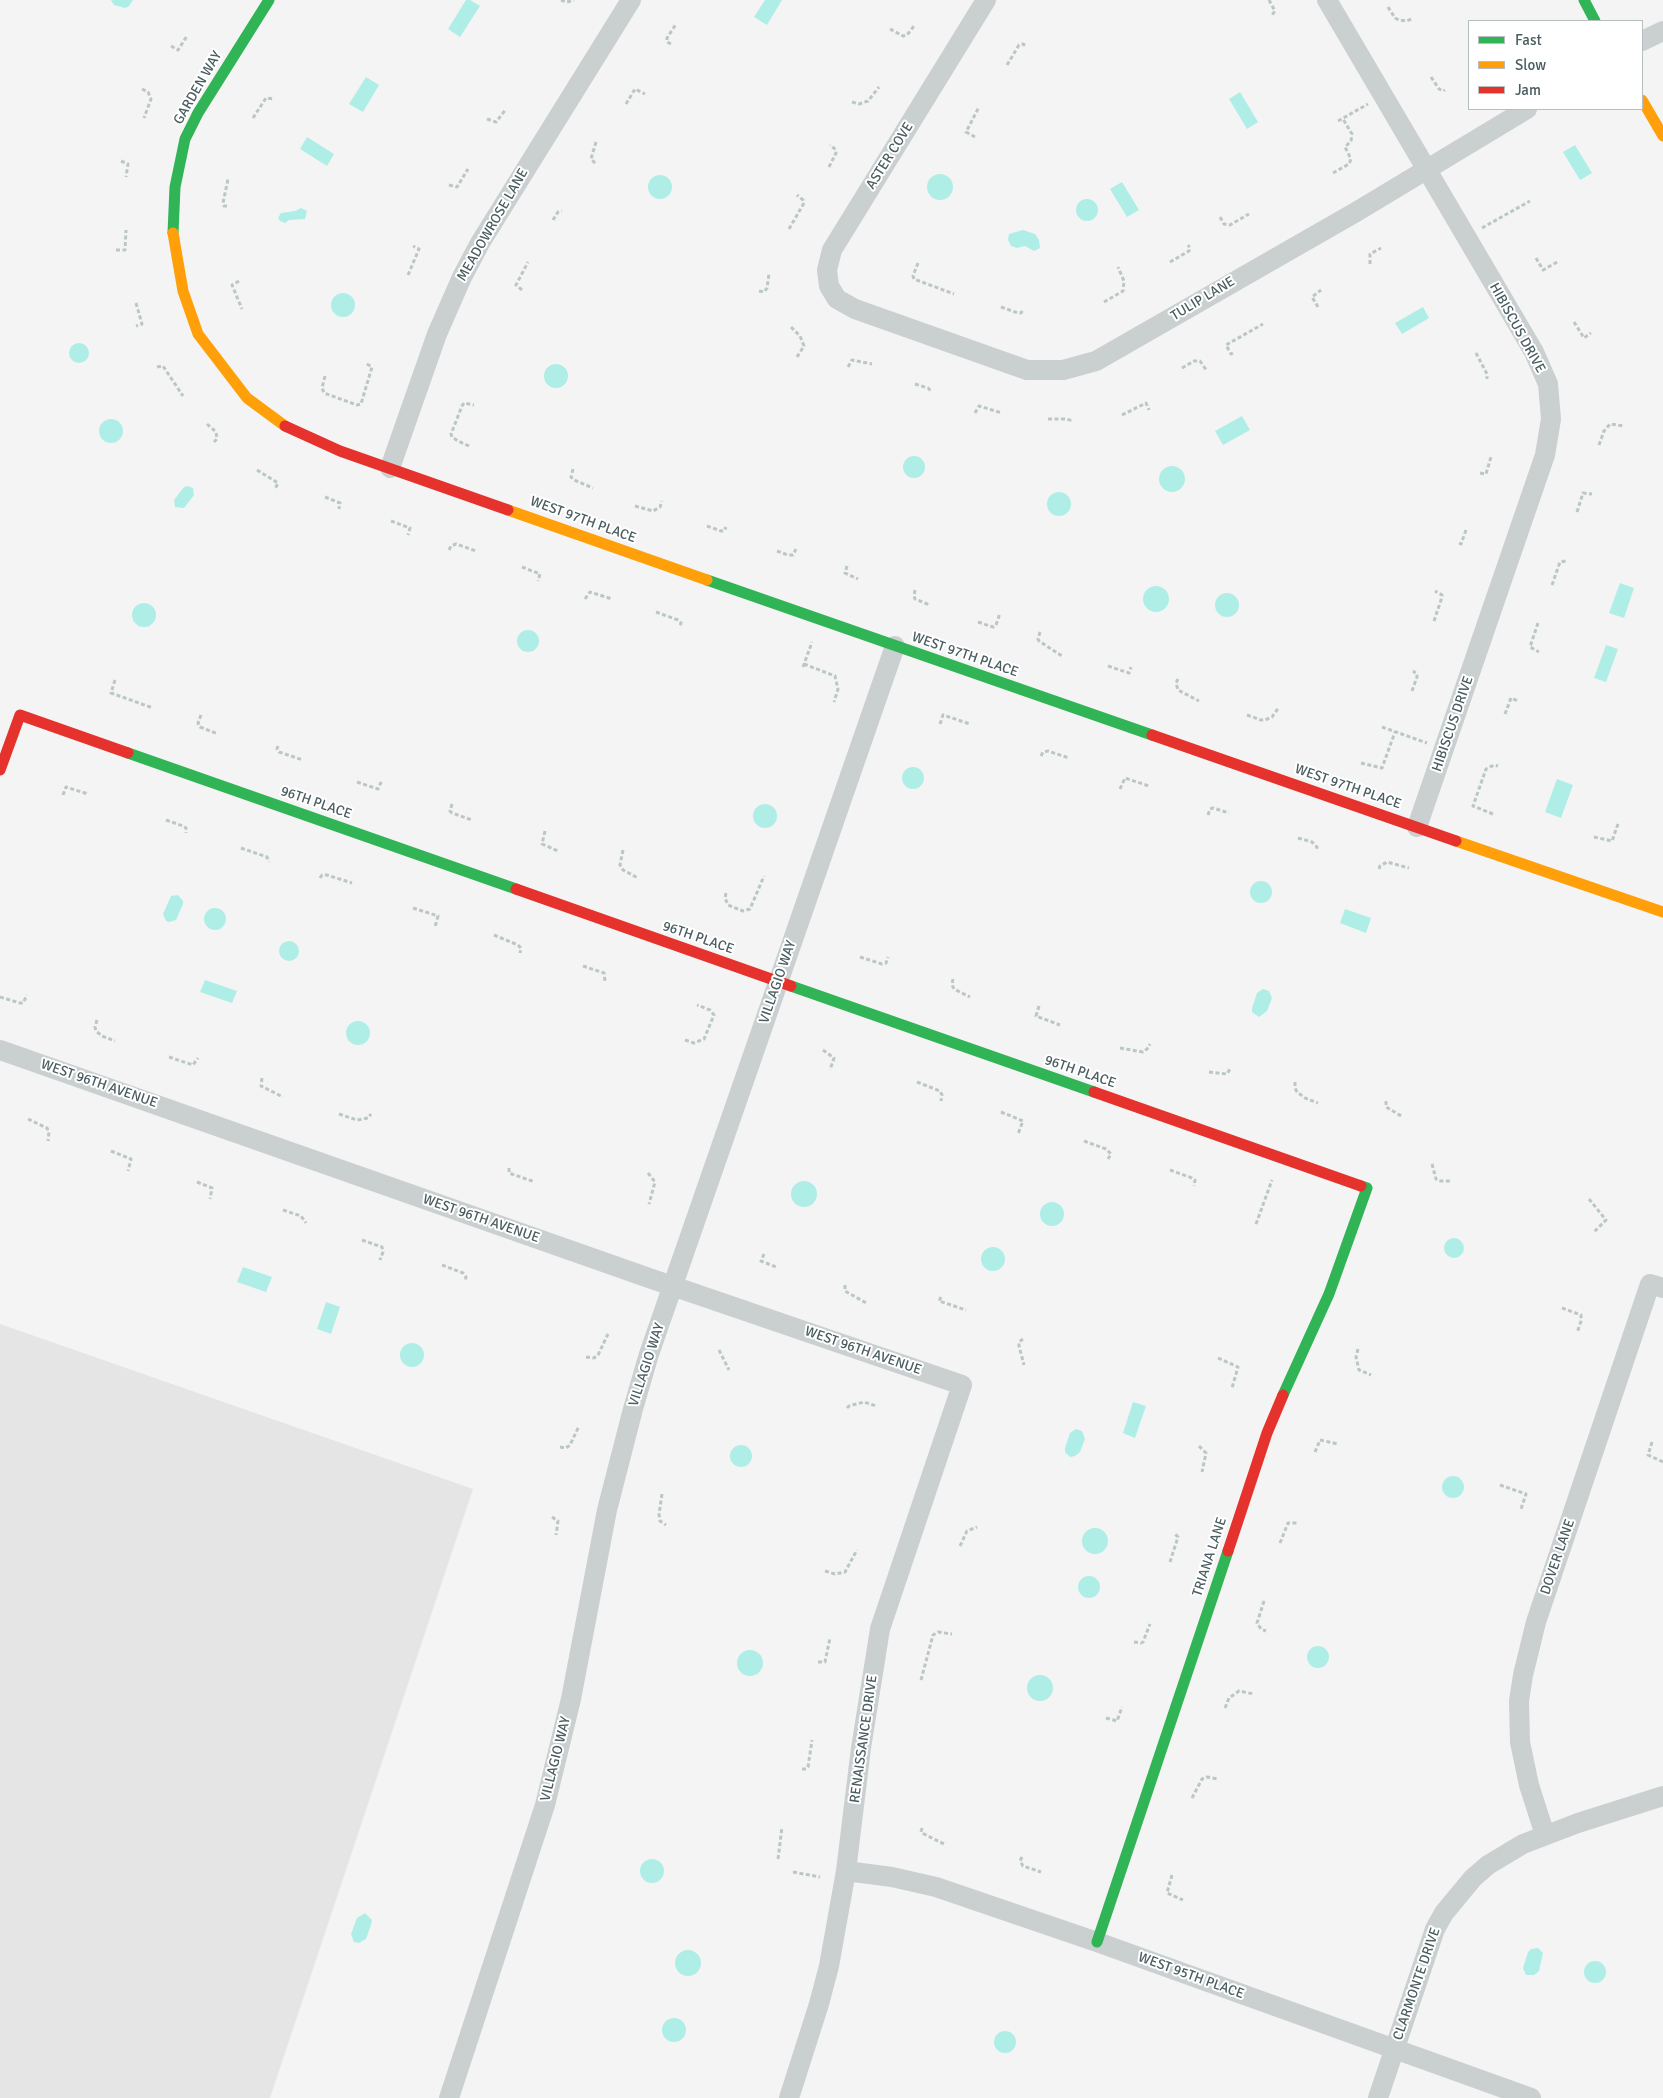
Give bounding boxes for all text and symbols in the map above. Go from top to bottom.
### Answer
legend [1468,20,1643,110]
text: Fast [1515,31,1542,49]
street label: GARDEN WAY [170,48,226,128]
text: Slow [1515,56,1546,74]
text: Jam [1515,81,1541,99]
street label: ASTER COVE [863,119,917,193]
street label: MEADOWROSE LANE [454,166,532,284]
street label: TULIP LANE [1168,273,1238,325]
street label: HIBISCUS DRIVE [1485,280,1549,376]
street label: WEST 97TH PLACE [528,493,638,547]
street label: WEST 97TH PLACE [910,629,1020,681]
street label: HIBISCUS DRIVE [1429,674,1477,774]
street label: WEST 97TH PLACE [1293,761,1403,813]
street label: 96TH PLACE [278,783,354,823]
street label: 96TH PLACE [660,918,736,958]
street label: VILLAGIO WAY [756,938,800,1026]
street label: 96TH PLACE [1042,1052,1118,1092]
street label: WEST 96TH AVENUE [38,1056,160,1112]
street label: WEST 96TH AVENUE [420,1191,542,1247]
street label: VILLAGIO WAY [626,1321,668,1409]
street label: WEST 96TH AVENUE [802,1323,924,1379]
street label: TRIANA LANE [1189,1515,1231,1599]
street label: DOVER LANE [1537,1517,1579,1597]
street label: RENAISSANCE DRIVE [847,1674,881,1804]
street label: VILLAGIO WAY [537,1715,575,1803]
street label: CLARMONTE DRIVE [1390,1925,1444,2043]
street label: WEST 95TH PLACE [1136,1949,1246,2003]

